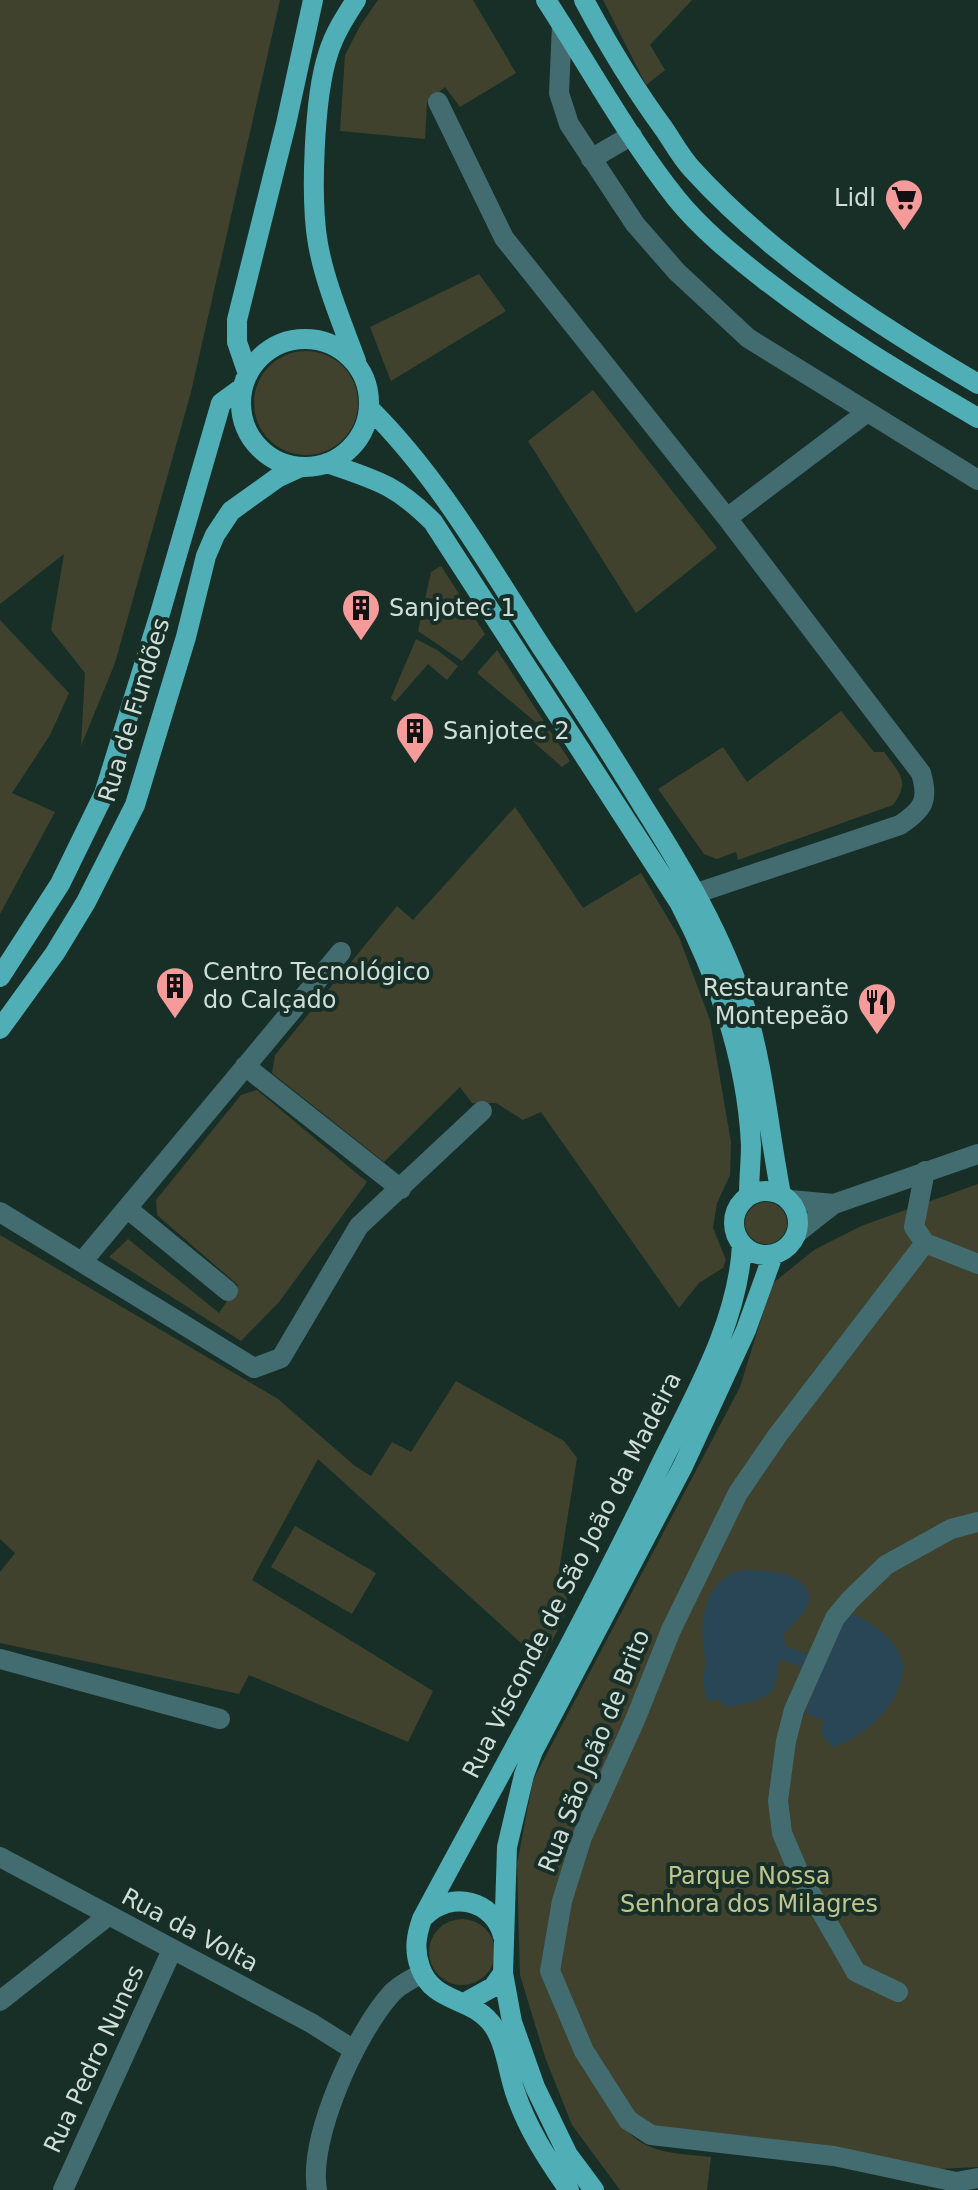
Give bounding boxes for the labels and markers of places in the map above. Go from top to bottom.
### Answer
supermarket icon: Lidl [883,177,925,232]
place label: Lidl [834,184,876,212]
building icon: Sanjotec 1 [340,587,382,642]
place label: Sanjotec 1 [389,594,516,622]
building icon: Sanjotec 2 [394,710,436,765]
place label: Sanjotec 2 [443,717,570,745]
place label: Centro Tecnológico do Calçado [203,958,430,1014]
building icon: Centro Tecnológico do Calçado [154,965,196,1020]
place label: Restaurante Montepeão [703,974,849,1030]
restaurant icon: Restaurante Montepeão [856,981,898,1036]

